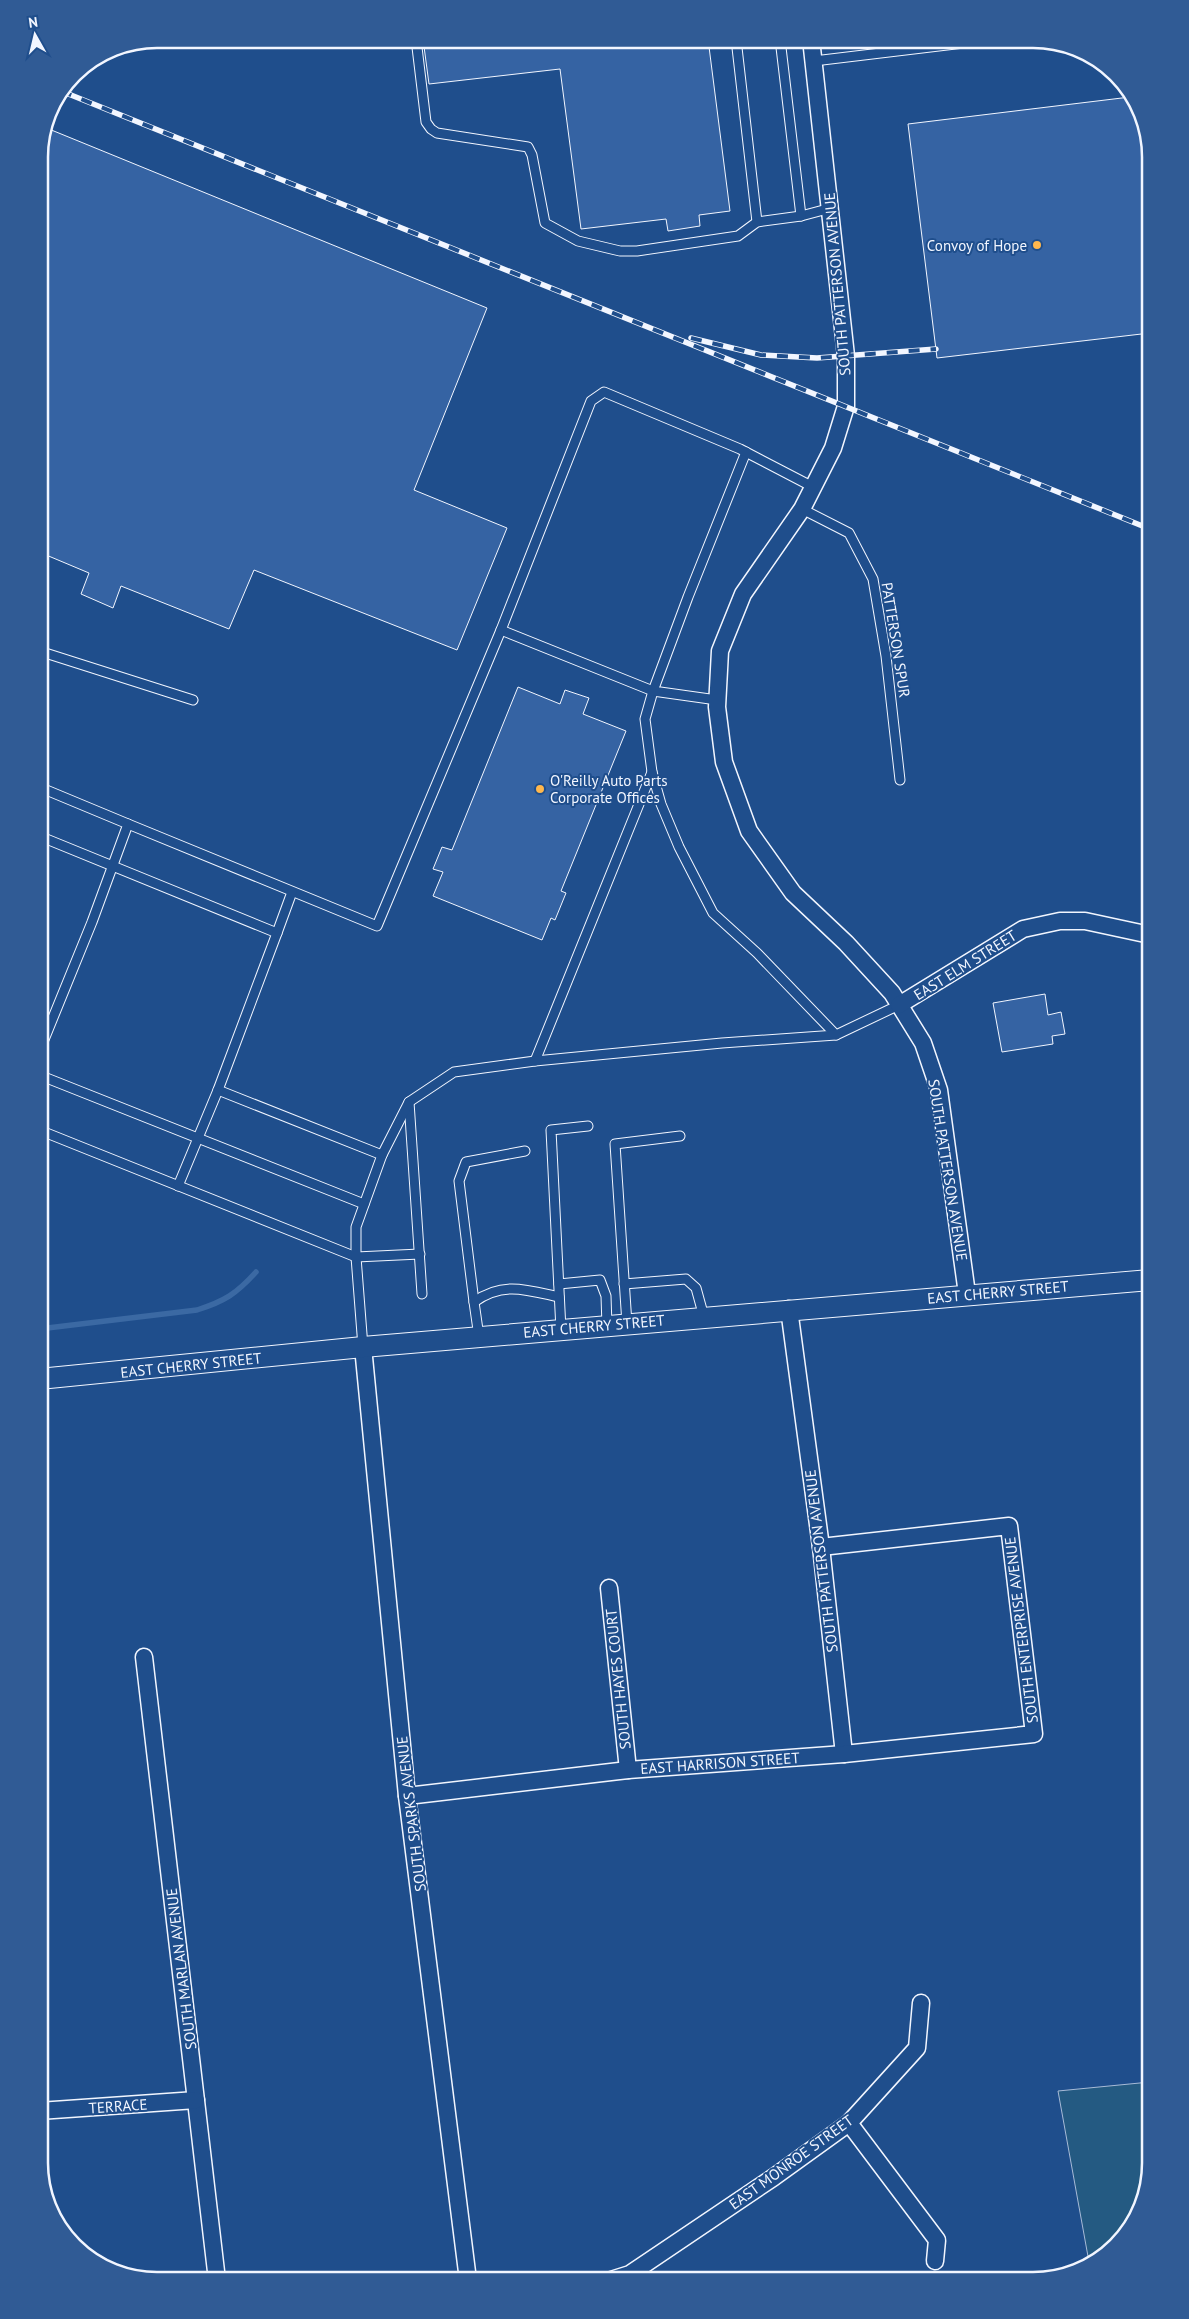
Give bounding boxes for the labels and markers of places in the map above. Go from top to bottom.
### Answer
place label: Convoy of Hope [927,236,1027,255]
marker: Convoy of Hope [1031,239,1043,251]
place label: O'Reilly Auto Parts Corporate Offices [550,771,668,807]
marker: O'Reilly Auto Parts Corporate Offices [534,783,546,795]

